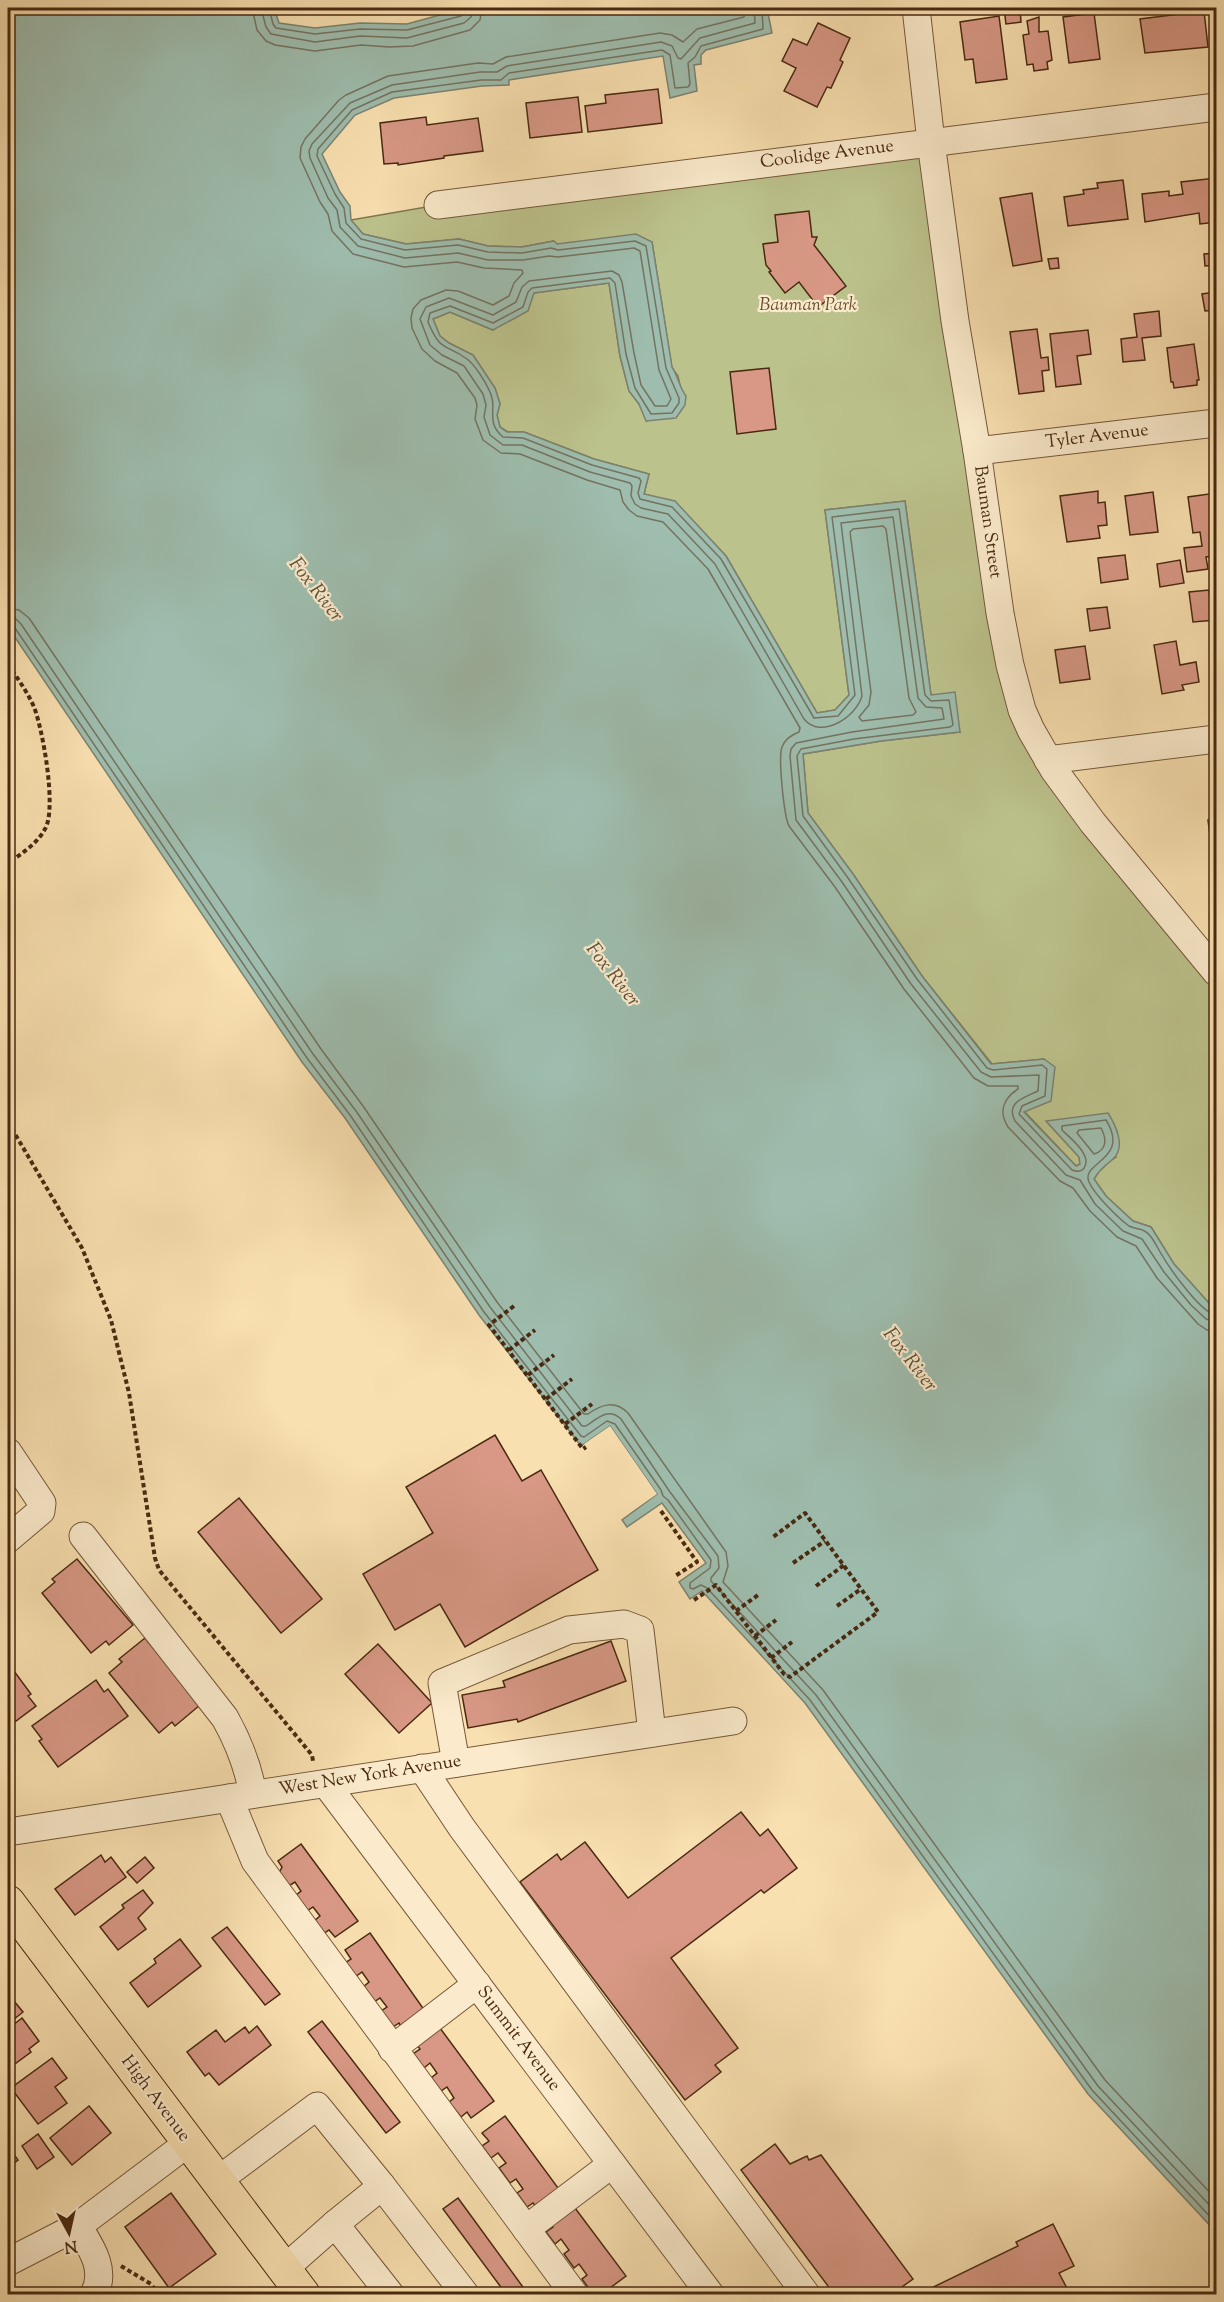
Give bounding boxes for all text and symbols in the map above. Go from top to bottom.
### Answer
street label: Coolidge Avenue [759,134,895,176]
park label: Bauman Park [759,293,857,319]
street label: Tyler Avenue [1044,418,1150,456]
street label: Bauman Street [966,464,1008,580]
water label: Fox River [281,552,349,628]
water label: Fox River [578,937,646,1013]
water label: Fox River [875,1322,943,1398]
street label: West New York Avenue [277,1749,463,1803]
street label: Summit Avenue [470,1981,566,2097]
street label: High Avenue [114,2050,196,2148]
north arrow [39,2203,99,2263]
text: N [63,2233,79,2258]

